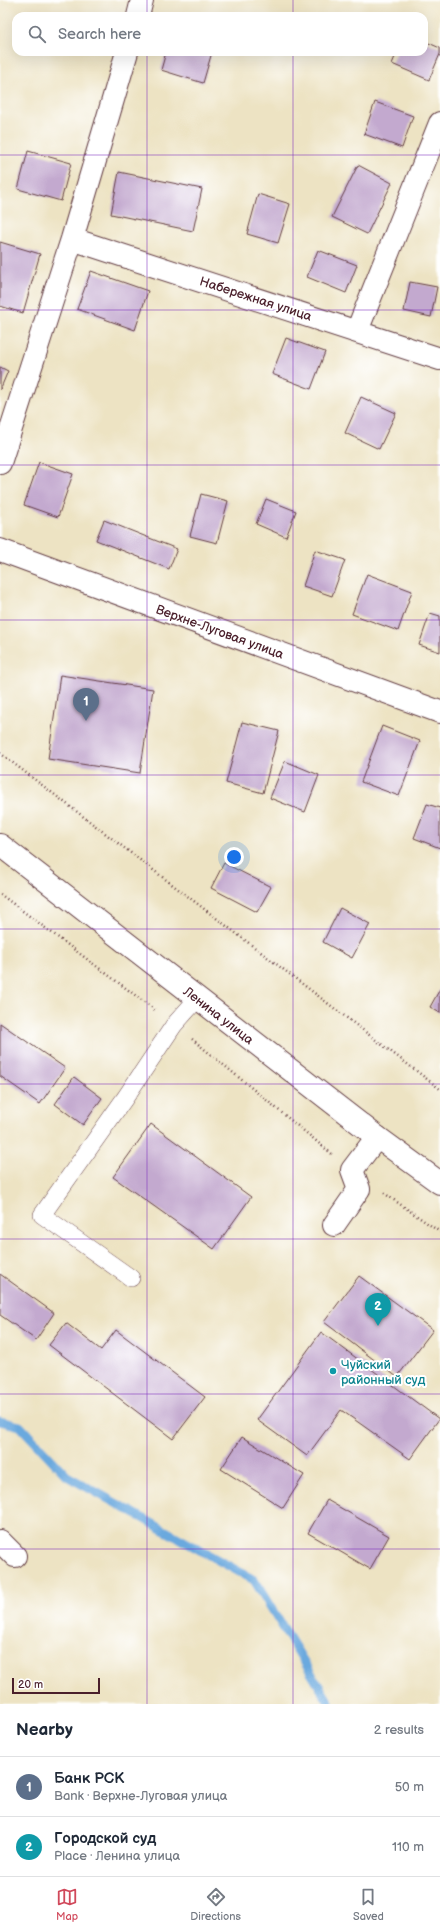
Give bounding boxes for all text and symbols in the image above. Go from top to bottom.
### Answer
search box [12,12,428,56]
icon: search [26,23,48,45]
text: Search here [58,25,141,44]
street label: Набережная улица [198,273,314,325]
street label: Верхне-Луговая улица [154,601,286,663]
pin: 1 [73,688,99,721]
your location [224,847,244,867]
street label: Ленина улица [179,983,257,1048]
pin: 2 [365,1293,391,1326]
place label: Чуйский районный суд [341,1357,426,1388]
marker: Чуйский районный суд [328,1366,338,1376]
scale bar [12,1676,100,1695]
text: 20 m [18,1678,43,1691]
text: Nearby [16,1720,73,1740]
text: 2 results [374,1722,424,1738]
text: Банк РСК [54,1769,124,1788]
text: 1 [26,1779,32,1795]
text: 50 m [395,1779,424,1795]
text: Bank · Верхне-Луговая улица [54,1788,227,1804]
text: Городской суд [54,1829,156,1848]
text: 2 [25,1839,33,1855]
text: 110 m [392,1839,424,1855]
text: Place · Ленина улица [54,1848,180,1864]
tab: Map [56,1886,78,1923]
tab: Directions [190,1886,241,1923]
tab: Saved [353,1886,384,1923]

